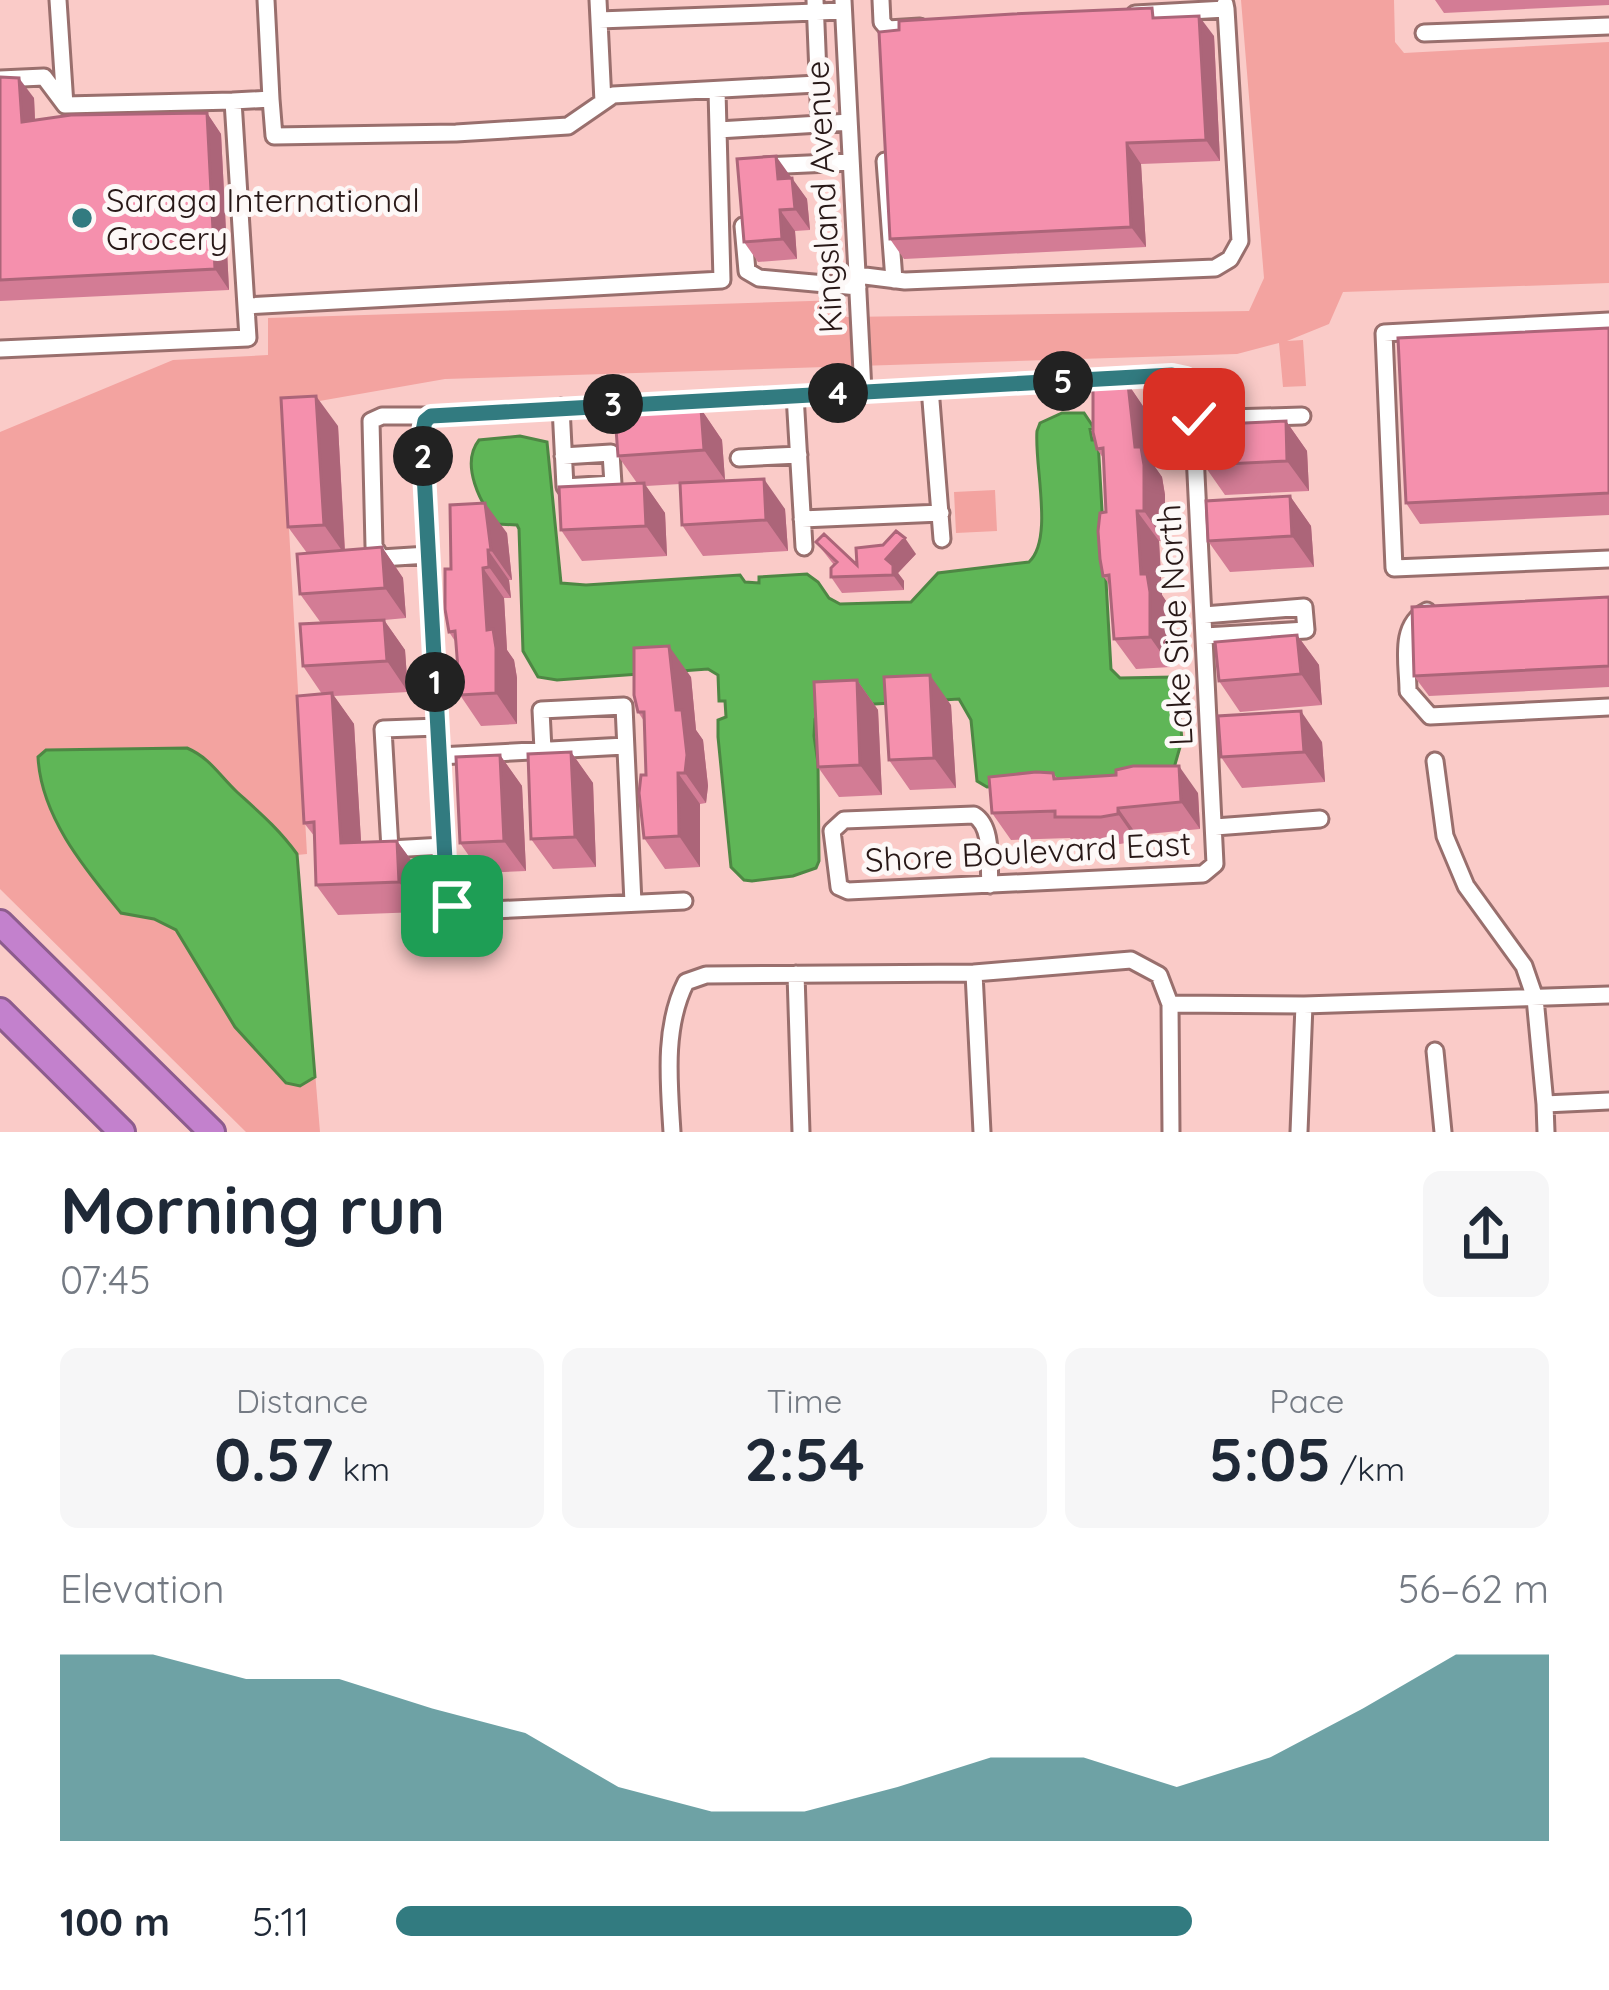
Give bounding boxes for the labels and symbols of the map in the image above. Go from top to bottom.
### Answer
street label: Kingsland Avenue [795,60,851,334]
place label: Saraga International Grocery [106,179,420,258]
marker: Saraga International Grocery [69,205,95,231]
pin: 5 [1033,351,1093,411]
pin: 4 [808,363,868,423]
pin [1143,368,1245,470]
pin: 3 [583,374,643,434]
pin: 2 [393,426,453,486]
street label: Lake Side North [1147,503,1201,747]
pin: 1 [405,652,465,712]
street label: Shore Boulevard East [864,822,1192,880]
pin [401,855,503,957]

